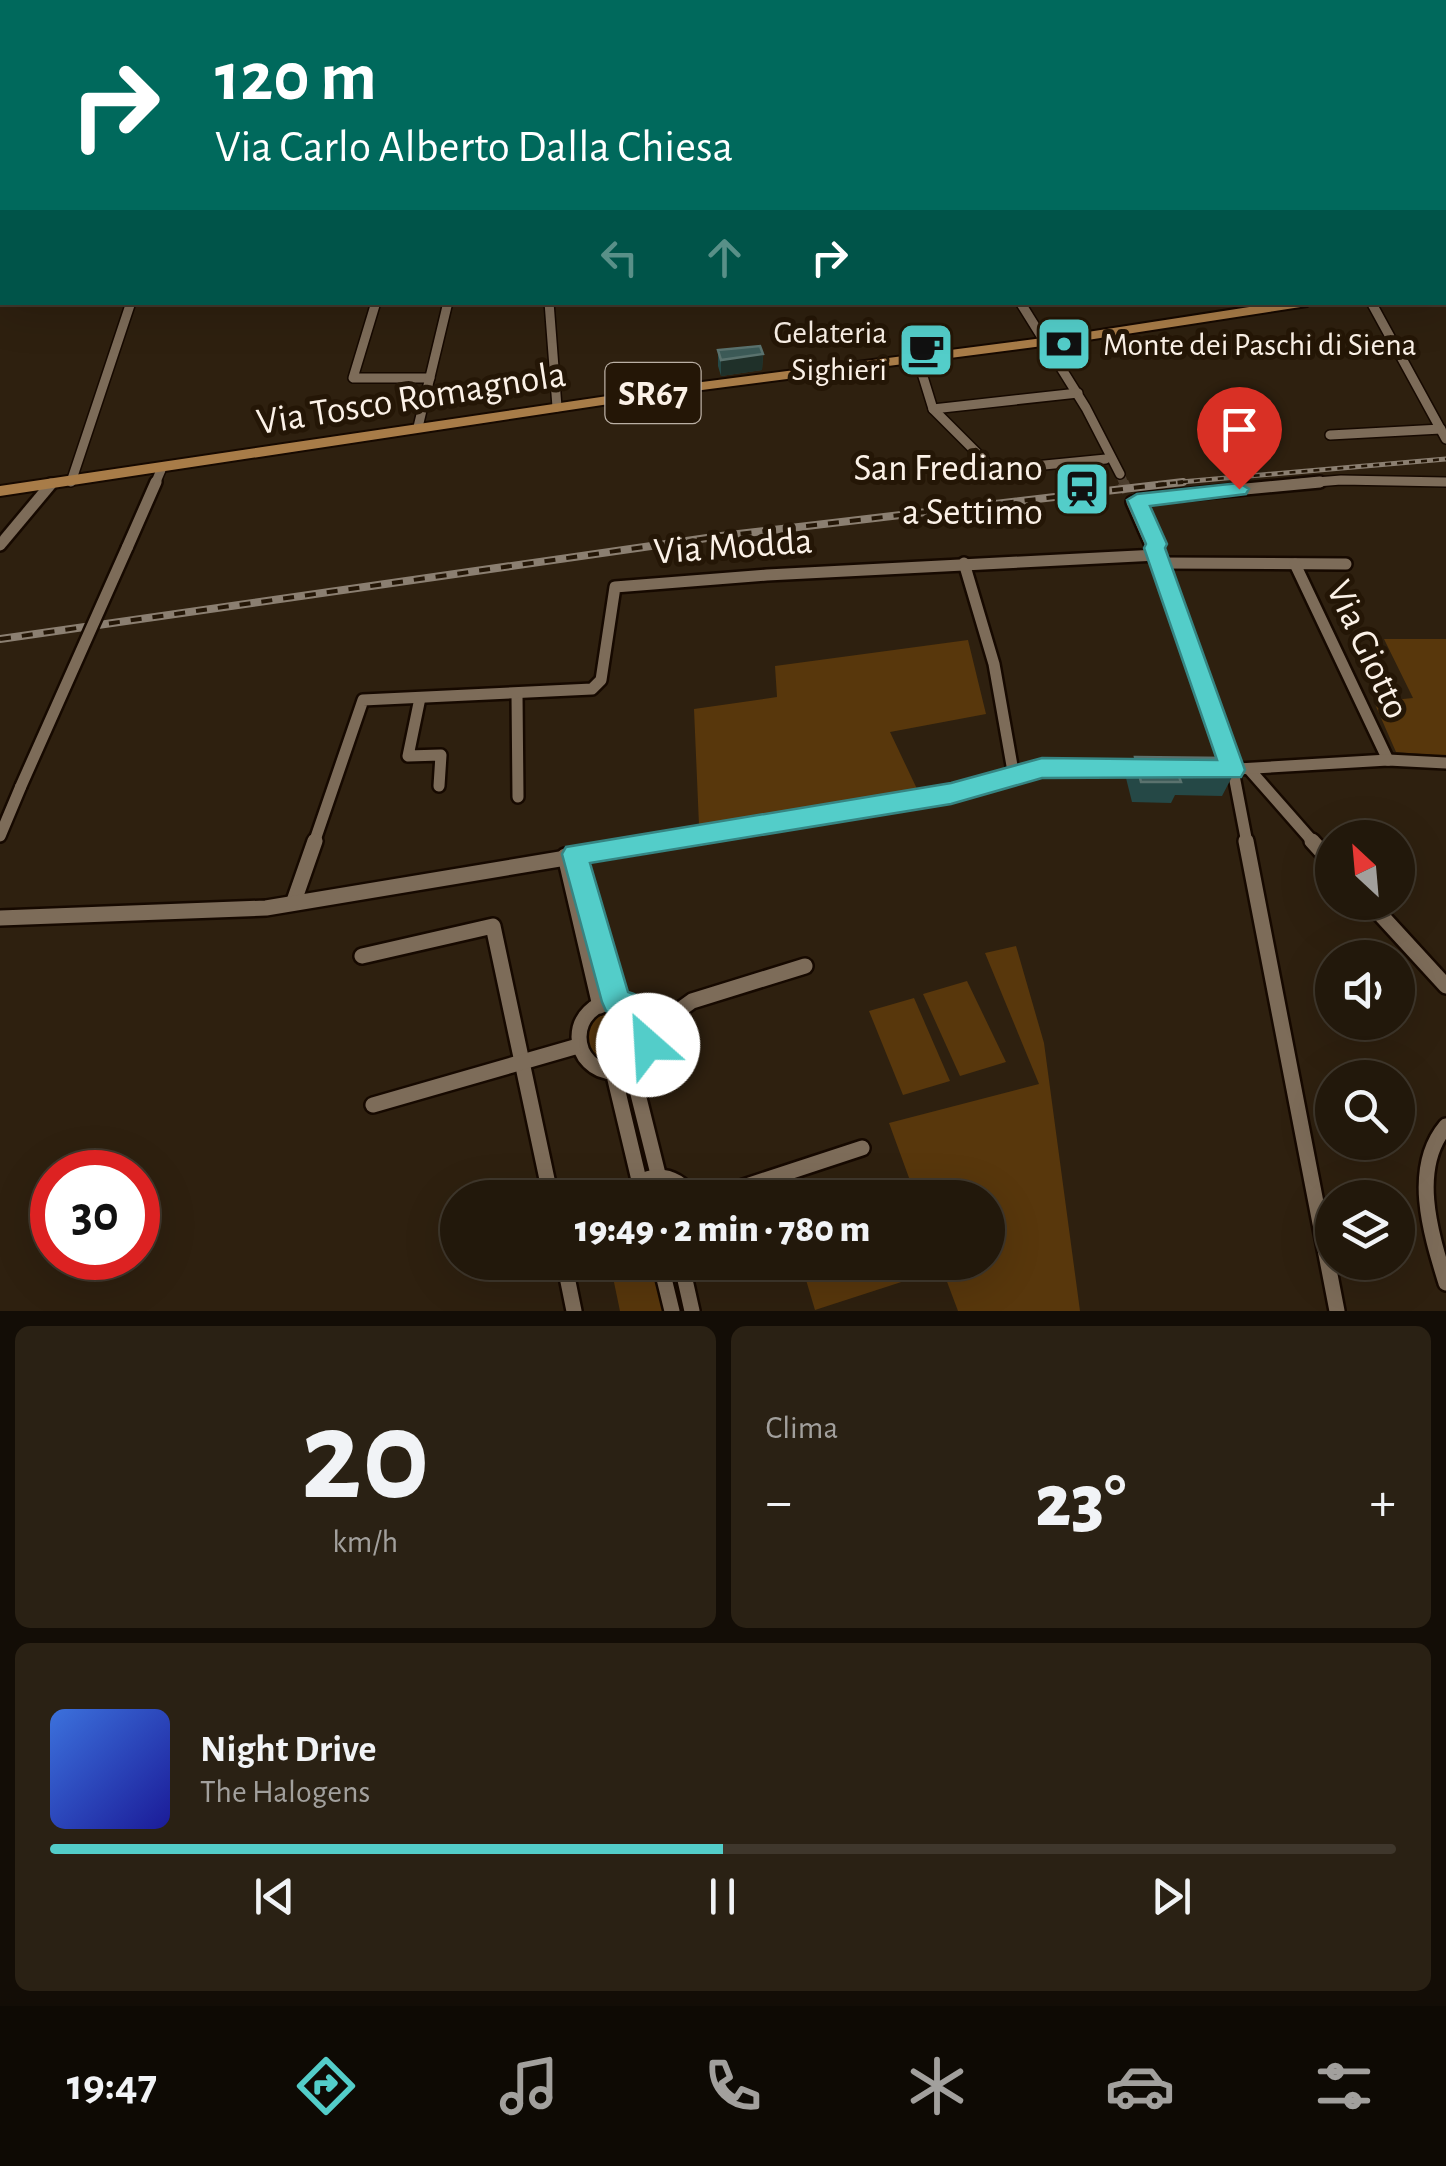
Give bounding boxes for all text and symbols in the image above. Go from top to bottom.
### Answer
icon: right [50,40,180,170]
text: 120 m [215,43,377,113]
text: Via Carlo Alberto Dalla Chiesa [215,125,733,170]
icon: left [592,230,647,285]
icon: ahead [697,230,752,285]
icon: right [802,230,857,285]
bank icon: Monte dei Paschi di Siena [1034,314,1094,374]
place label: Gelateria Sighieri [774,317,887,386]
cafe icon: Gelateria Sighieri [896,320,956,380]
place label: Monte dei Paschi di Siena [1103,329,1417,361]
street label: Via Tosco Romagnola [254,356,569,442]
road number: SR67 [606,363,700,423]
pin [1197,387,1282,490]
icon: arrive [1212,402,1267,457]
place label: San Frediano a Settimo [854,450,1043,532]
station icon: San Frediano a Settimo [1052,459,1112,519]
street label: Via Modda [652,522,814,572]
street label: Via Giotto [1319,575,1416,725]
north arrow [1315,820,1415,920]
map controls [1315,820,1415,1280]
button: sound [1315,940,1415,1040]
position arrow [596,993,700,1097]
button: search [1315,1060,1415,1160]
speed limit sign: 30 [30,1150,160,1280]
button: layers [1315,1180,1415,1280]
text: 19:49 · 2 min · 780 m [575,1211,870,1249]
text: 20 [301,1393,430,1523]
text: Clima [766,1412,838,1444]
text: 23° [1035,1465,1126,1540]
text: − [766,1475,792,1530]
text: + [1370,1475,1396,1530]
text: km/h [332,1526,398,1558]
text: Night Drive [200,1731,376,1769]
text: The Halogens [200,1776,370,1808]
icon: previous [247,1869,302,1924]
icon: pause [695,1869,750,1924]
icon: next [1144,1869,1199,1924]
icon: directions [291,2051,361,2121]
icon: music [494,2051,564,2121]
icon: phone [698,2051,768,2121]
icon: climate [902,2051,972,2121]
icon: car [1105,2051,1175,2121]
icon: filters [1309,2051,1379,2121]
text: 19:47 [67,2063,157,2108]

